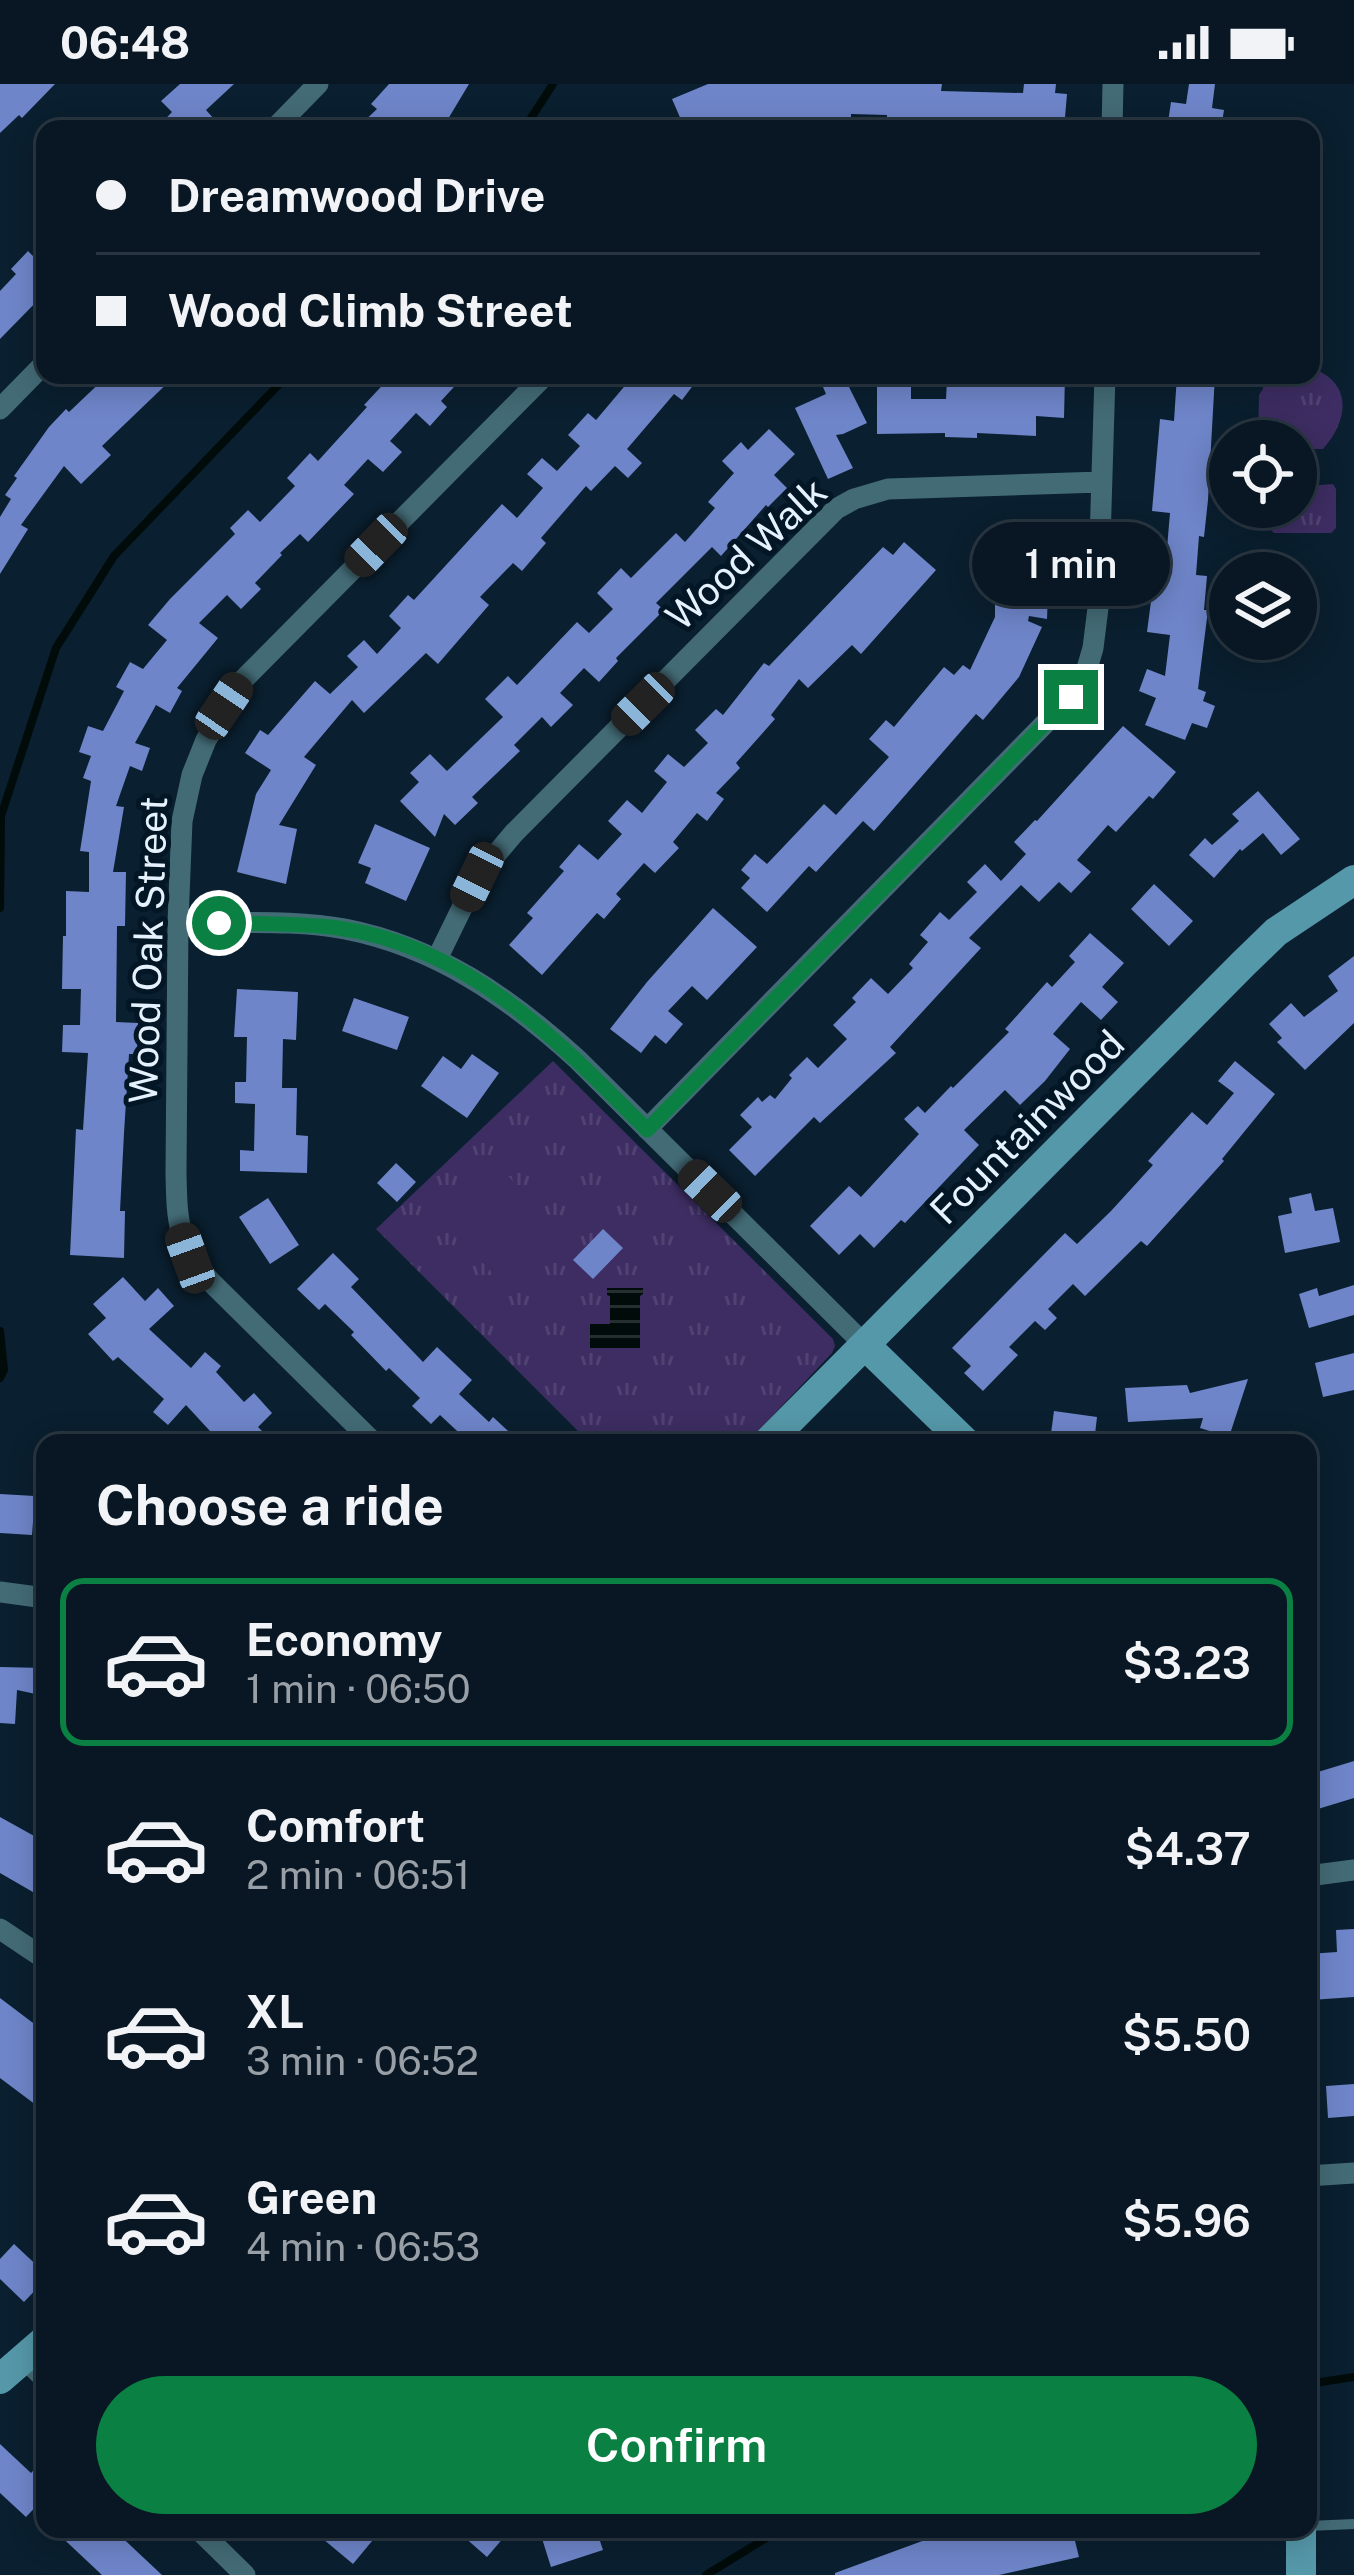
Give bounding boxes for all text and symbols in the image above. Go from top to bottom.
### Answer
text: 06:48 [60,16,190,69]
text: Dreamwood Drive [168,169,545,222]
text: Wood Climb Street [168,284,573,337]
map controls [1209,420,1317,660]
button: locate [1209,420,1317,528]
street label: Wood Walk [656,468,836,640]
car [338,507,414,583]
callout: 1 min [972,523,1170,607]
text: 1 min [1025,541,1117,587]
button: layers [1209,552,1317,660]
car [189,666,259,746]
car [605,666,681,742]
route end [1044,670,1098,724]
street label: Wood Oak Street [120,796,176,1104]
car [445,837,509,917]
route start [192,896,246,950]
street label: Fountainwood [921,1021,1133,1233]
car [672,1153,748,1229]
car [161,1218,219,1298]
text: Choose a ride [96,1474,444,1537]
icon: car [102,1608,210,1716]
text: Economy [246,1613,442,1666]
text: $3.23 [1123,1636,1251,1689]
text: 1 min · 06:50 [246,1666,471,1712]
icon: car [102,1794,210,1902]
text: Comfort [246,1799,425,1852]
text: $4.37 [1125,1822,1251,1875]
text: 2 min · 06:51 [246,1852,470,1898]
icon: car [102,1980,210,2088]
text: XL [246,1985,304,2038]
text: $5.50 [1122,2008,1251,2061]
text: 3 min · 06:52 [246,2038,479,2084]
icon: car [102,2166,210,2274]
text: Green [246,2171,377,2224]
text: $5.96 [1122,2194,1251,2247]
text: 4 min · 06:53 [246,2224,480,2270]
button: Confirm [96,2376,1257,2514]

